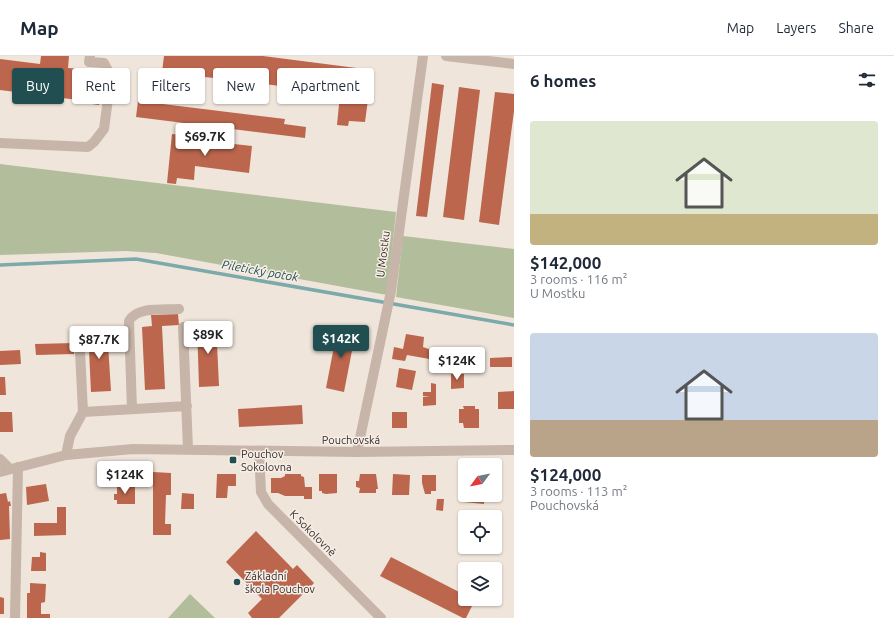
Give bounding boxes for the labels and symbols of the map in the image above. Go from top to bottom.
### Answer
pin: $69.7K [172,123,238,157]
street label: U Mostku [374,230,392,278]
water label: Piletický potok [221,257,300,284]
pin: $89K [184,321,232,355]
pin: $142K [313,325,369,359]
pin: $87.7K [66,326,132,360]
pin: $124K [429,347,485,381]
street label: Pouchovská [322,434,380,446]
place label: Pouchov Sokolovna [241,448,292,473]
marker: Pouchov Sokolovna [228,455,238,465]
north arrow [458,458,502,502]
pin: $124K [97,461,153,495]
street label: K Sokolovně [287,507,339,559]
place label: Základní škola Pouchov [245,570,316,595]
marker: Základní škola Pouchov [232,577,242,587]

